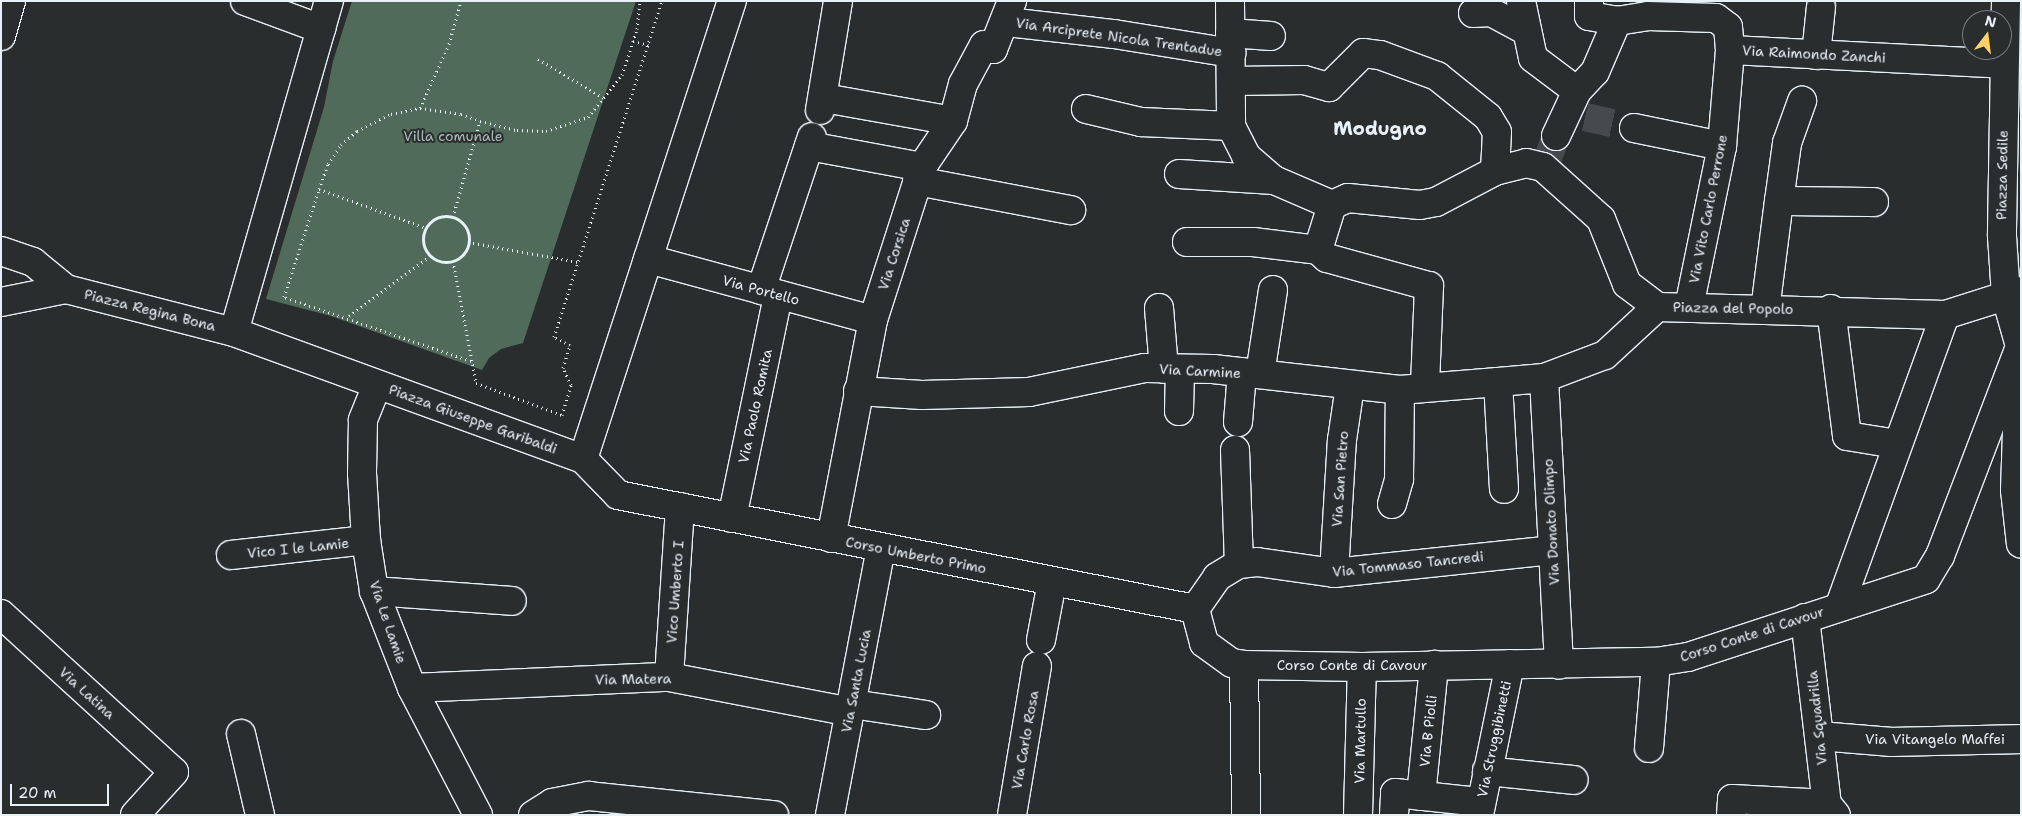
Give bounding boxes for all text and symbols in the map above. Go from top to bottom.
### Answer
north arrow [1962,10,2012,60]
text: N [1983,11,1998,32]
street label: Via Arciprete Nicola Trentadue [1015,14,1223,60]
street label: Via Raimondo Zanchi [1742,42,1886,66]
district label: Modugno [1333,118,1427,140]
park label: Villa comunale [403,128,503,144]
street label: Piazza Sedile [1993,130,2011,220]
street label: Via Vito Carlo Perrone [1685,133,1731,285]
street label: Via Corsica [874,216,914,292]
street label: Via Portello [721,272,801,308]
street label: Piazza Regina Bona [82,286,218,334]
street label: Piazza del Popolo [1673,299,1793,317]
street label: Via Paolo Romita [735,347,775,465]
street label: Via Carmine [1159,360,1241,382]
street label: Piazza Giuseppe Garibaldi [387,381,559,457]
street label: Via San Pietro [1328,430,1352,528]
street label: Via Donato Olimpo [1539,458,1563,586]
street label: Corso Umberto Primo [844,533,988,577]
street label: Vico I le Lamie [246,534,350,562]
street label: Vico Umberto I [663,540,687,644]
street label: Via Tommaso Tancredi [1331,548,1485,580]
street label: Via Le Lamie [366,578,410,666]
street label: Corso Conte di Cavour [1678,603,1826,665]
street label: Via Santa Lucia [838,628,874,734]
street label: Corso Conte di Cavour [1277,657,1427,673]
street label: Via Latina [56,663,118,723]
street label: Via Matera [595,670,671,688]
street label: Via Squadrilla [1804,670,1830,766]
street label: Via Struggibinetti [1473,679,1515,799]
street label: Via Carlo Rosa [1008,689,1042,791]
street label: Via B Piolli [1416,694,1440,768]
street label: Via Martullo [1351,698,1369,784]
street label: Via Vitangelo Maffei [1865,731,2005,747]
scale bar [12,774,111,806]
text: 20 m [18,783,57,803]

